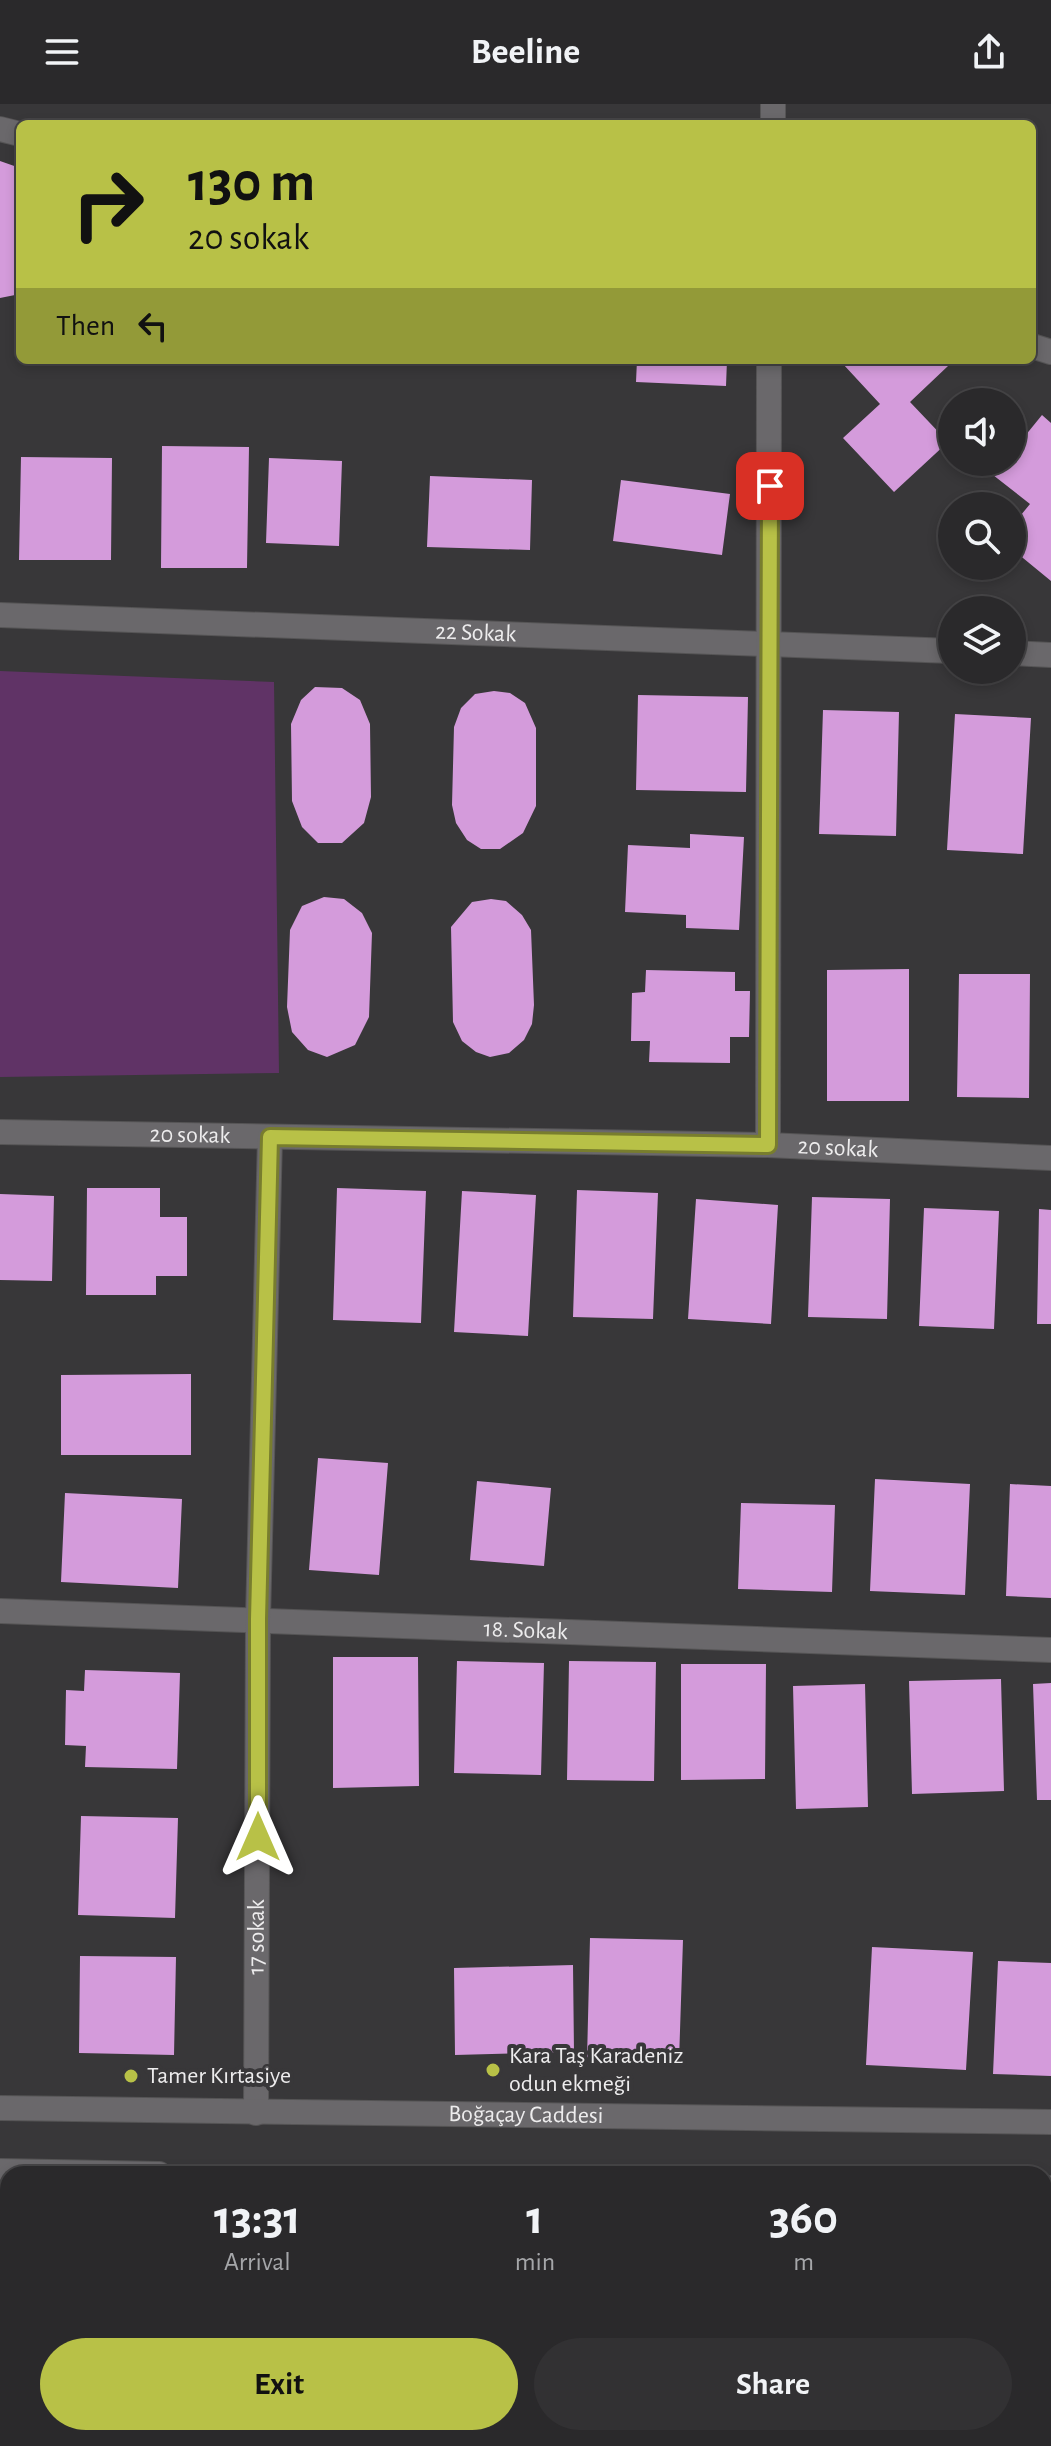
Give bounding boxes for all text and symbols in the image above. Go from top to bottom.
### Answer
icon: menu [40,30,84,74]
icon: share [967,30,1011,74]
text: Beeline [471,34,580,70]
icon: right [56,152,160,256]
text: 130 m [188,155,315,211]
text: 20 sokak [188,220,309,256]
icon: left [131,304,175,348]
text: Then [56,311,115,341]
map controls [938,388,1026,684]
button: sound [938,388,1026,476]
pin [736,452,804,520]
icon: arrive [748,464,792,508]
button: search [938,492,1026,580]
button: layers [938,596,1026,684]
street label: 22 Sokak [435,619,517,647]
street label: 20 sokak [149,1123,231,1148]
street label: 20 sokak [797,1134,879,1162]
street label: 18. Sokak [483,1617,568,1644]
position arrow [216,1795,300,1879]
street label: 17 sokak [245,1899,269,1975]
place label: Kara Taş Karadeniz odun ekmeği [509,2044,683,2096]
marker: Kara Taş Karadeniz odun ekmeği [484,2061,502,2079]
place label: Tamer Kırtasiye [147,2064,291,2088]
marker: Tamer Kırtasiye [122,2067,140,2085]
street label: Boğaçay Caddesi [448,2102,604,2128]
text: 13:31 [214,2195,301,2243]
text: 1 [526,2195,544,2243]
text: 360 [769,2195,838,2243]
text: Arrival [224,2249,291,2275]
text: min [515,2249,555,2275]
text: m [793,2249,814,2275]
button: Exit [40,2338,518,2430]
button: Share [534,2338,1012,2430]

